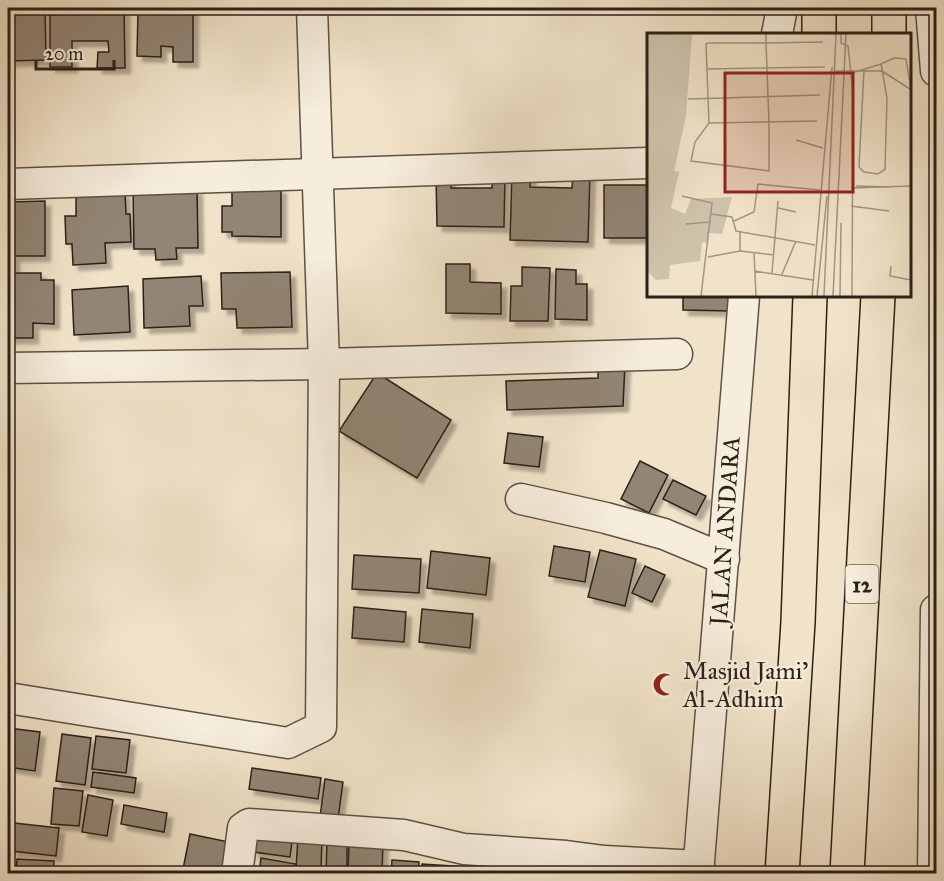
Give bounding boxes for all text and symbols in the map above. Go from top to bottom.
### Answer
scale bar [36,33,114,71]
inset map [647,33,911,297]
text: 20 m [45,43,83,65]
street label: JALAN ANDARA [703,435,747,630]
road number: 12 [846,565,878,603]
place label: Masjid Jami' Al-Adhim [682,656,808,714]
mosque icon: Masjid Jami' Al-Adhim [652,672,678,698]

